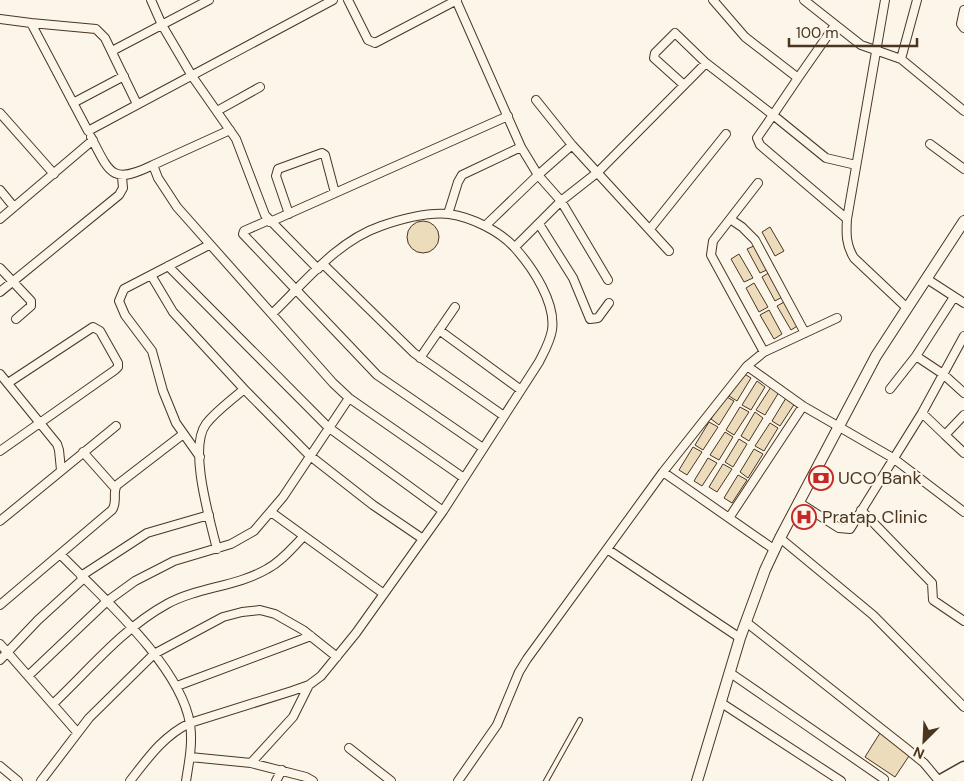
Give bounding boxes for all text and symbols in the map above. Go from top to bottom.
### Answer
scale bar [789,15,916,47]
text: 100 m [796,23,839,43]
bank icon: UCO Bank [808,465,834,491]
place label: UCO Bank [838,466,921,490]
hospital icon: Pratap Clinic [791,504,817,530]
place label: Pratap Clinic [822,505,928,529]
north arrow [899,716,949,766]
text: N [910,743,927,763]

